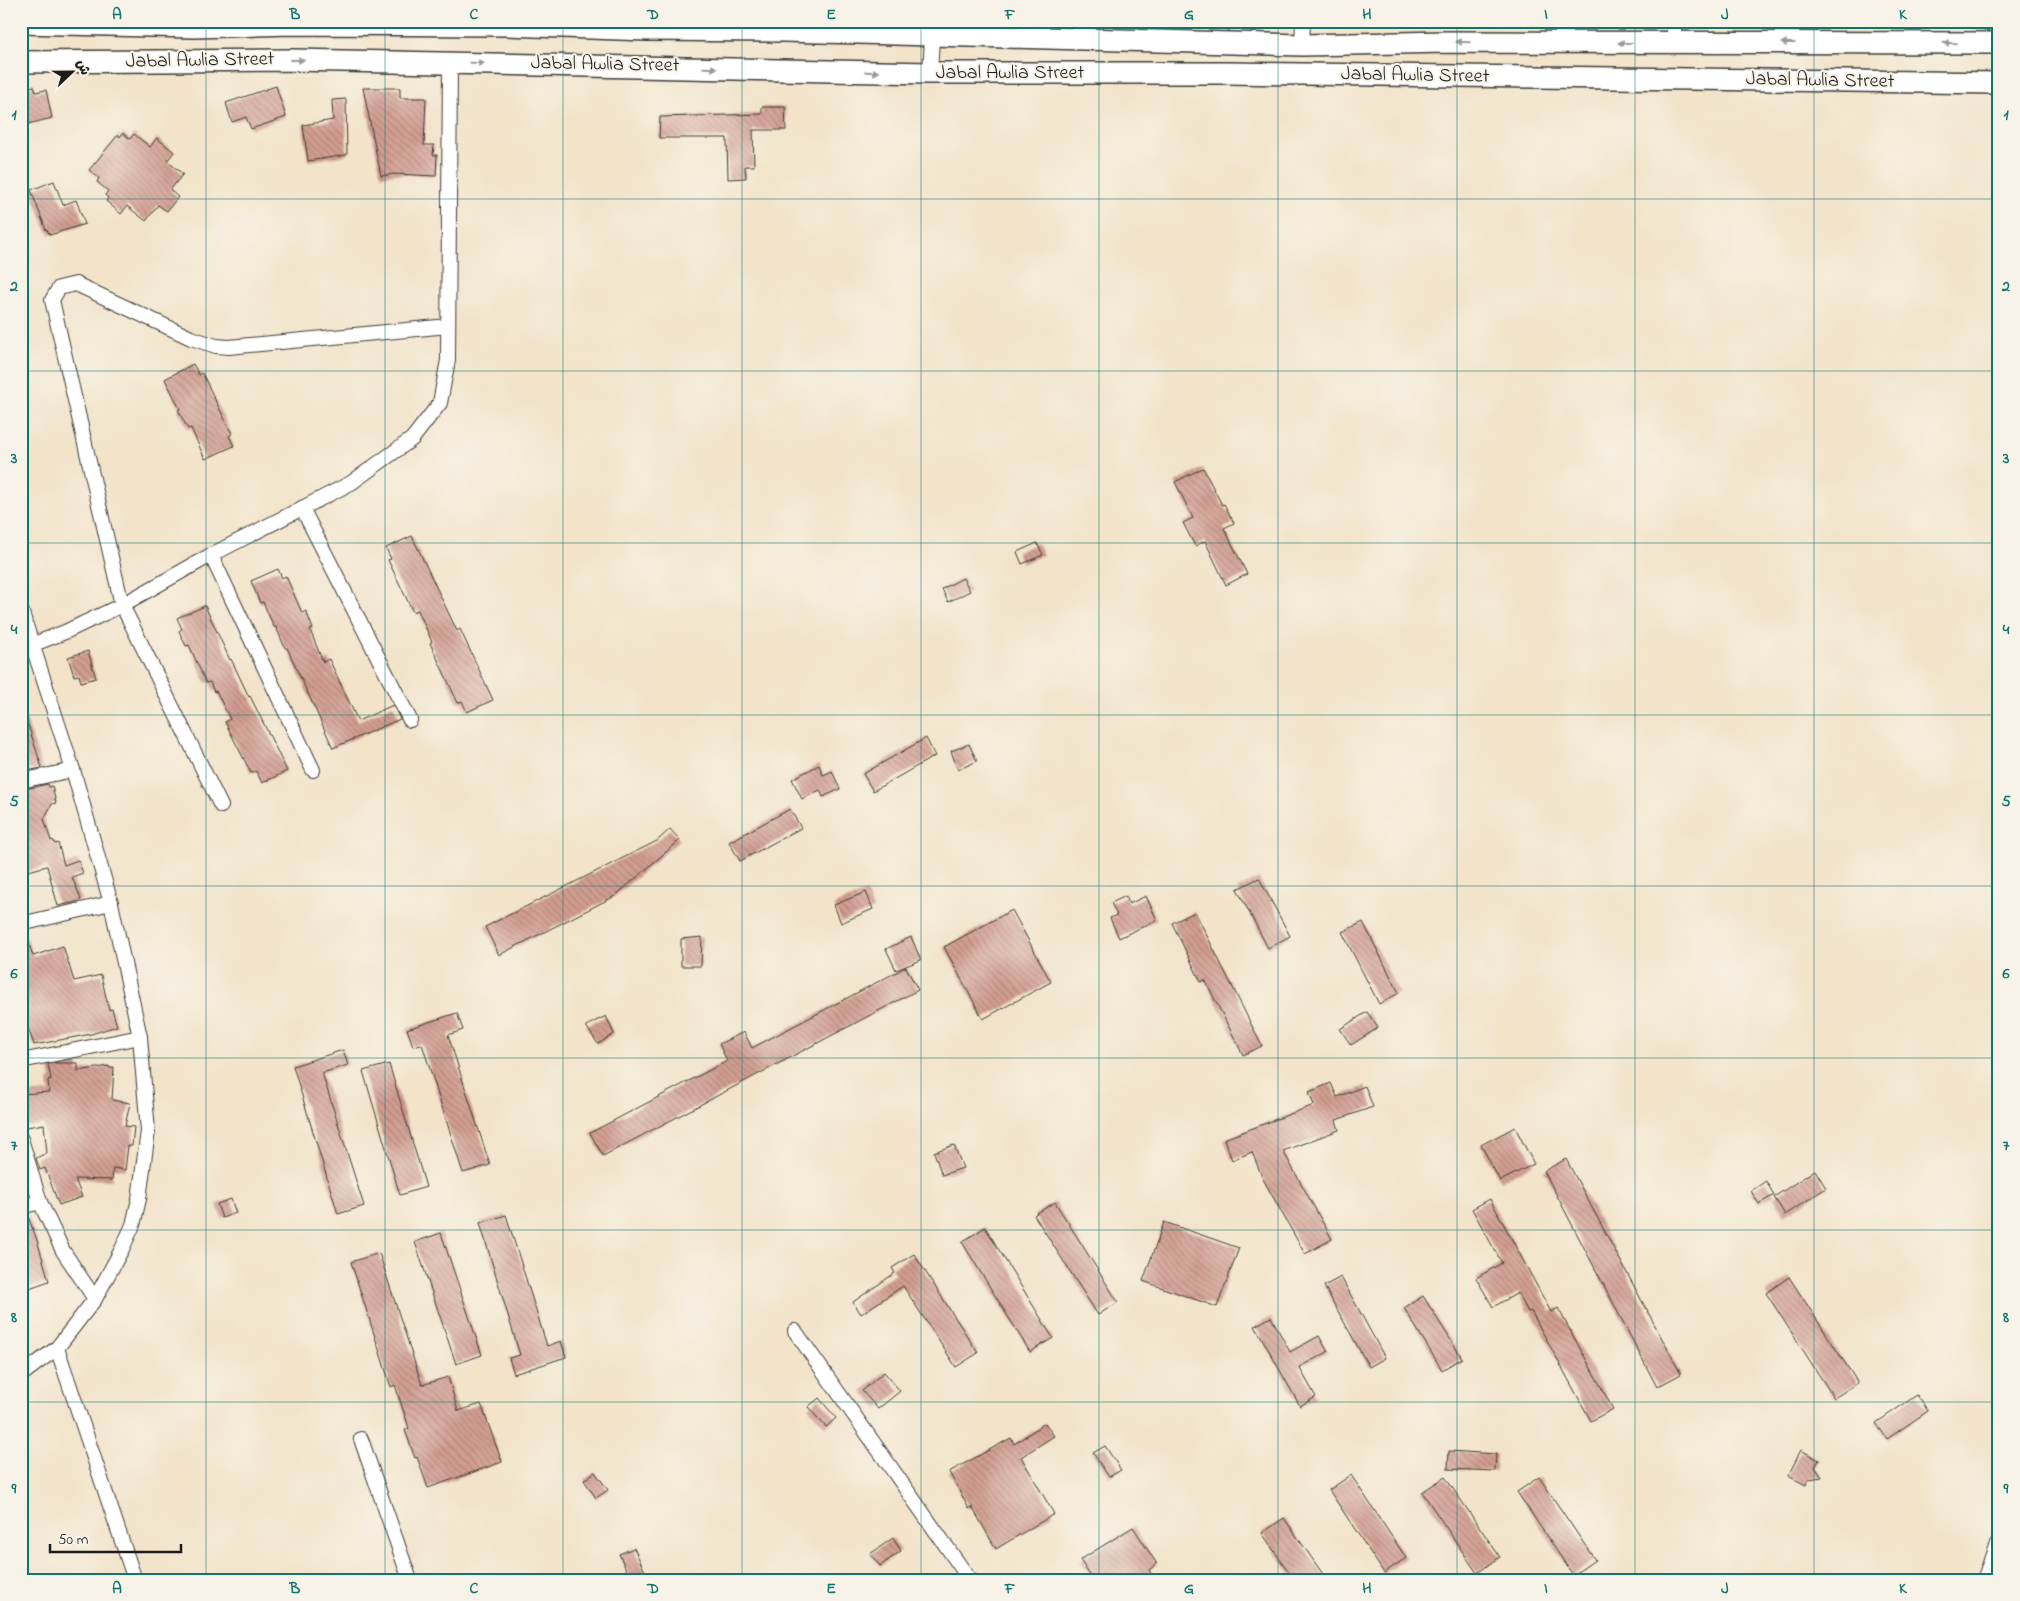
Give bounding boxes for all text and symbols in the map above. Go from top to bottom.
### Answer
text: A [112,3,122,27]
text: B [289,3,301,27]
text: C [470,3,479,27]
text: D [646,3,659,27]
text: E [826,3,836,27]
text: F [1004,3,1016,27]
text: G [1184,3,1194,27]
text: H [1362,3,1372,27]
text: I [1544,3,1548,27]
text: J [1721,3,1729,27]
text: K [1899,3,1908,27]
one-way arrow [1454,38,1470,46]
one-way arrow [1617,39,1633,47]
one-way arrow [1779,39,1795,47]
one-way arrow [1942,39,1958,47]
street label: Jabal Awlia Street [126,45,275,77]
north arrow [48,48,98,98]
street label: Jabal Awlia Street [531,49,680,81]
one-way arrow [290,56,306,64]
text: ش [70,57,95,79]
one-way arrow [470,59,486,67]
street label: Jabal Awlia Street [936,59,1085,88]
street label: Jabal Awlia Street [1341,60,1490,92]
one-way arrow [702,64,718,72]
street label: Jabal Awlia Street [1746,65,1895,97]
one-way arrow [865,68,881,76]
text: 1 [11,103,17,127]
text: 1 [2003,103,2009,127]
text: 2 [9,275,18,299]
text: 2 [2001,275,2010,299]
text: 3 [10,447,18,471]
text: 3 [2002,447,2010,471]
text: 4 [10,618,18,642]
text: 4 [2002,618,2010,642]
text: 5 [9,790,19,814]
text: 5 [2001,790,2011,814]
text: 6 [9,962,18,986]
text: 6 [2001,962,2010,986]
text: 7 [11,1134,18,1158]
text: 7 [2003,1134,2010,1158]
text: 8 [10,1306,17,1330]
text: 8 [2002,1306,2009,1330]
text: 9 [11,1477,17,1501]
text: 9 [2003,1477,2009,1501]
scale bar [50,1521,181,1553]
text: 50 m [58,1529,89,1551]
text: A [112,1577,122,1601]
text: B [289,1577,301,1601]
text: C [470,1577,479,1601]
text: D [646,1577,659,1601]
text: E [826,1577,836,1601]
text: F [1004,1577,1016,1601]
text: G [1184,1577,1194,1601]
text: H [1362,1577,1372,1601]
text: I [1544,1577,1548,1601]
text: J [1721,1577,1729,1601]
text: K [1899,1577,1908,1601]

